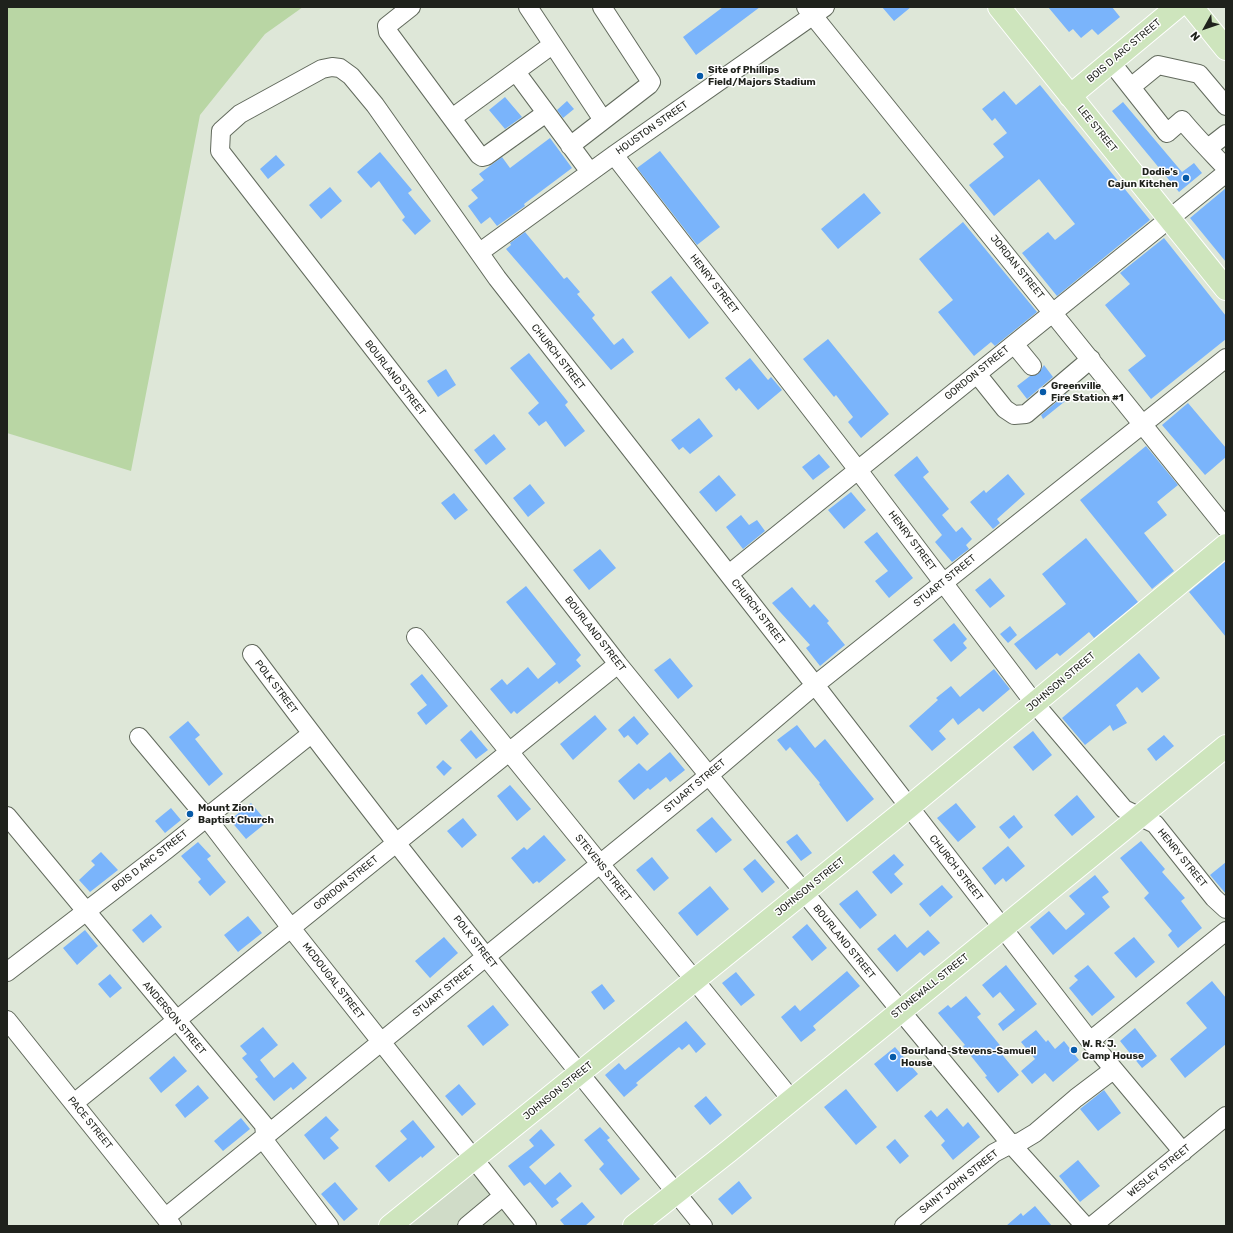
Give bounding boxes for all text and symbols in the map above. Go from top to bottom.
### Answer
north arrow [1185,8,1225,48]
street label: BOIS D ARC STREET [1085,17,1163,85]
text: N [1188,29,1203,43]
place label: Site of Phillips Field/Majors Stadium [708,64,816,88]
marker: Site of Phillips Field/Majors Stadium [695,71,705,81]
street label: HOUSTON STREET [614,99,690,157]
street label: LEE STREET [1075,103,1119,155]
place label: Dodie's Cajun Kitchen [1108,166,1178,190]
marker: Dodie's Cajun Kitchen [1181,173,1191,183]
street label: JORDAN STREET [988,233,1046,301]
street label: HENRY STREET [687,252,741,316]
street label: CHURCH STREET [529,322,587,392]
street label: BOURLAND STREET [362,338,428,418]
street label: GORDON STREET [942,343,1012,403]
place label: Greenville Fire Station #1 [1051,380,1124,404]
marker: Greenville Fire Station #1 [1038,387,1048,397]
street label: HENRY STREET [886,509,938,573]
street label: STUART STREET [911,552,979,610]
street label: CHURCH STREET [729,577,787,647]
street label: BOURLAND STREET [562,594,628,674]
street label: JOHNSON STREET [1024,650,1098,714]
street label: POLK STREET [252,658,300,716]
street label: STUART STREET [662,757,728,815]
place label: Mount Zion Baptist Church [198,802,274,826]
marker: Mount Zion Baptist Church [185,809,195,819]
street label: HENRY STREET [1155,826,1209,890]
street label: BOIS D ARC STREET [110,828,190,894]
street label: STEVENS STREET [572,832,634,904]
street label: CHURCH STREET [927,833,985,903]
street label: GORDON STREET [311,853,381,913]
street label: JOHNSON STREET [773,855,847,919]
street label: BOURLAND STREET [810,902,878,982]
street label: POLK STREET [451,913,499,971]
street label: MCDOUGAL STREET [300,941,366,1021]
street label: STONEWALL STREET [889,951,971,1021]
street label: STUART STREET [410,962,478,1020]
street label: ANDERSON STREET [140,979,208,1057]
place label: W. R. J. Camp House [1082,1038,1144,1062]
place label: Bourland-Stevens-Samuell House [901,1045,1036,1068]
marker: W. R. J. Camp House [1069,1045,1079,1055]
marker: Bourland-Stevens-Samuell House [888,1052,898,1062]
street label: JOHNSON STREET [521,1059,595,1123]
street label: PACE STREET [65,1094,115,1152]
street label: WESLEY STREET [1125,1142,1193,1200]
street label: SAINT JOHN STREET [917,1147,1001,1217]

